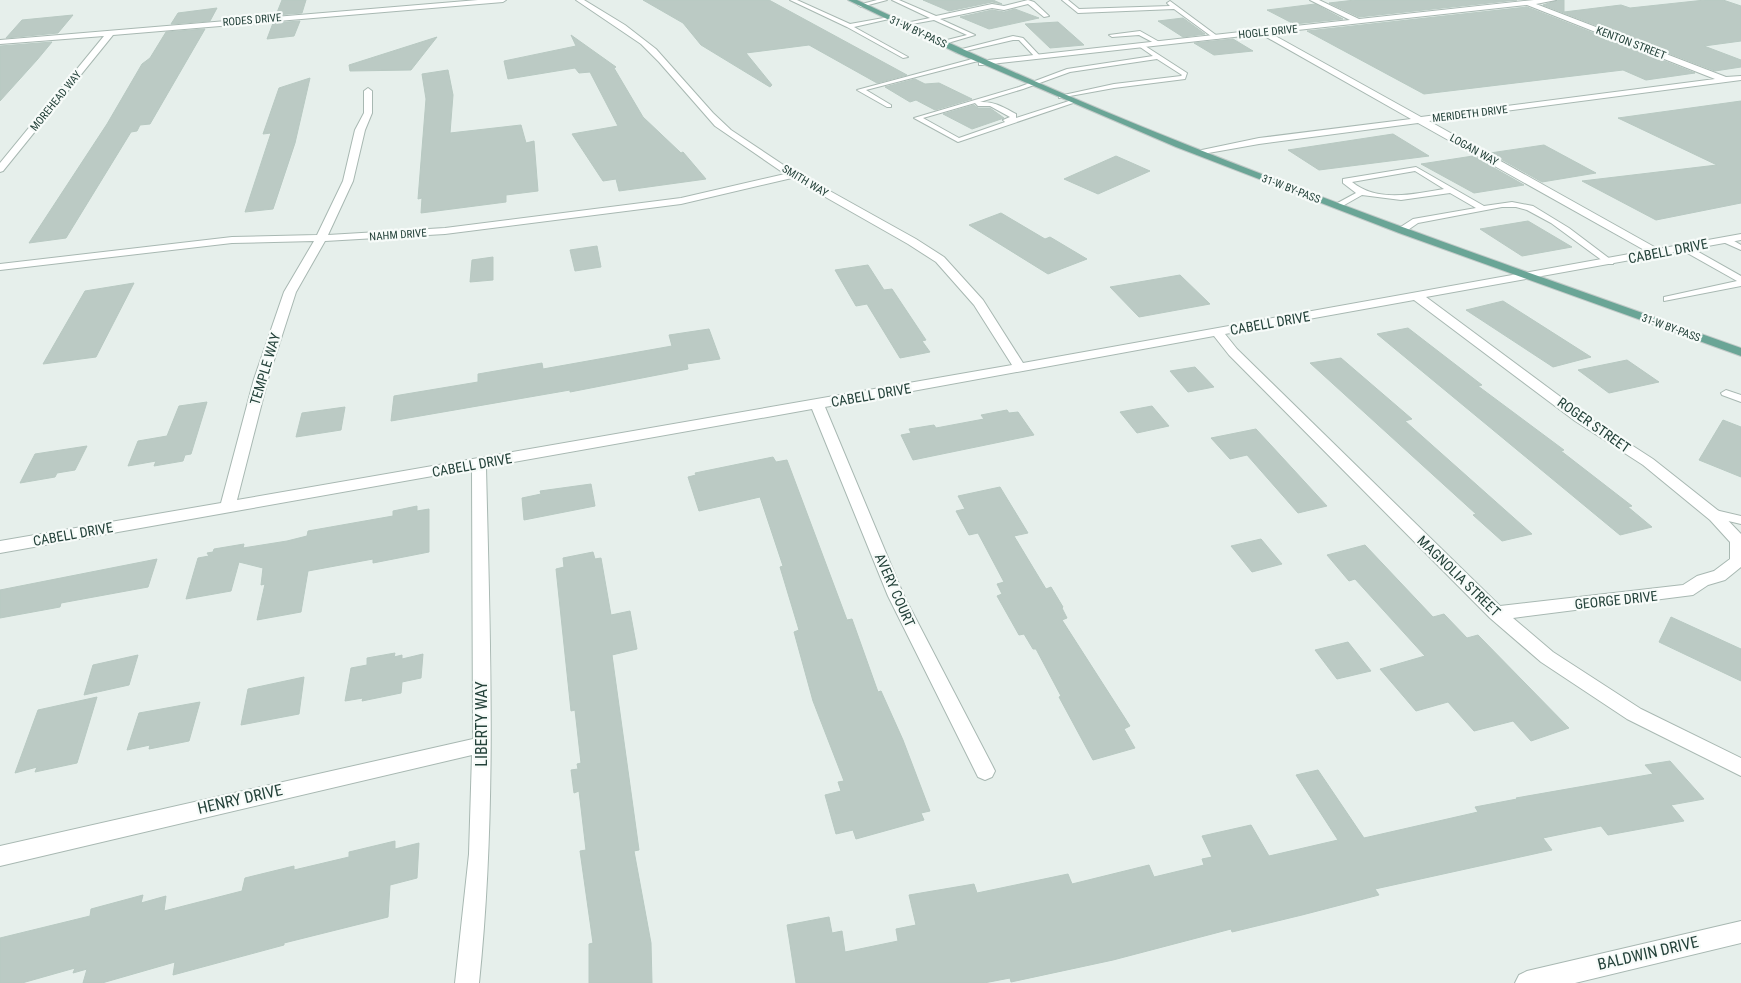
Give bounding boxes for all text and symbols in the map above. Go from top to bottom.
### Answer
street label: RODES DRIVE [222,11,282,29]
street label: 31-W BY-PASS [887,13,949,51]
street label: HOGLE DRIVE [1238,22,1299,42]
street label: KENTON STREET [1594,24,1668,62]
street label: MOREHEAD WAY [28,68,84,134]
street label: MERIDETH DRIVE [1432,103,1509,125]
street label: LOGAN WAY [1447,131,1501,169]
street label: SMITH WAY [780,162,831,200]
street label: 31-W BY-PASS [1260,172,1322,206]
street label: NAHM DRIVE [369,226,428,243]
street label: CABELL DRIVE [1627,235,1709,267]
street label: CABELL DRIVE [1229,308,1311,338]
street label: 31-W BY-PASS [1640,311,1702,345]
street label: TEMPLE WAY [246,330,284,407]
street label: CABELL DRIVE [830,380,912,410]
street label: ROGER STREET [1555,394,1633,456]
street label: CABELL DRIVE [431,450,513,480]
street label: CABELL DRIVE [32,519,114,549]
street label: MAGNOLIA STREET [1414,532,1504,620]
street label: AVERY COURT [872,551,918,629]
street label: GEORGE DRIVE [1574,588,1658,612]
street label: LIBERTY WAY [472,681,491,767]
street label: HENRY DRIVE [196,780,284,818]
street label: BALDWIN DRIVE [1596,932,1700,974]

